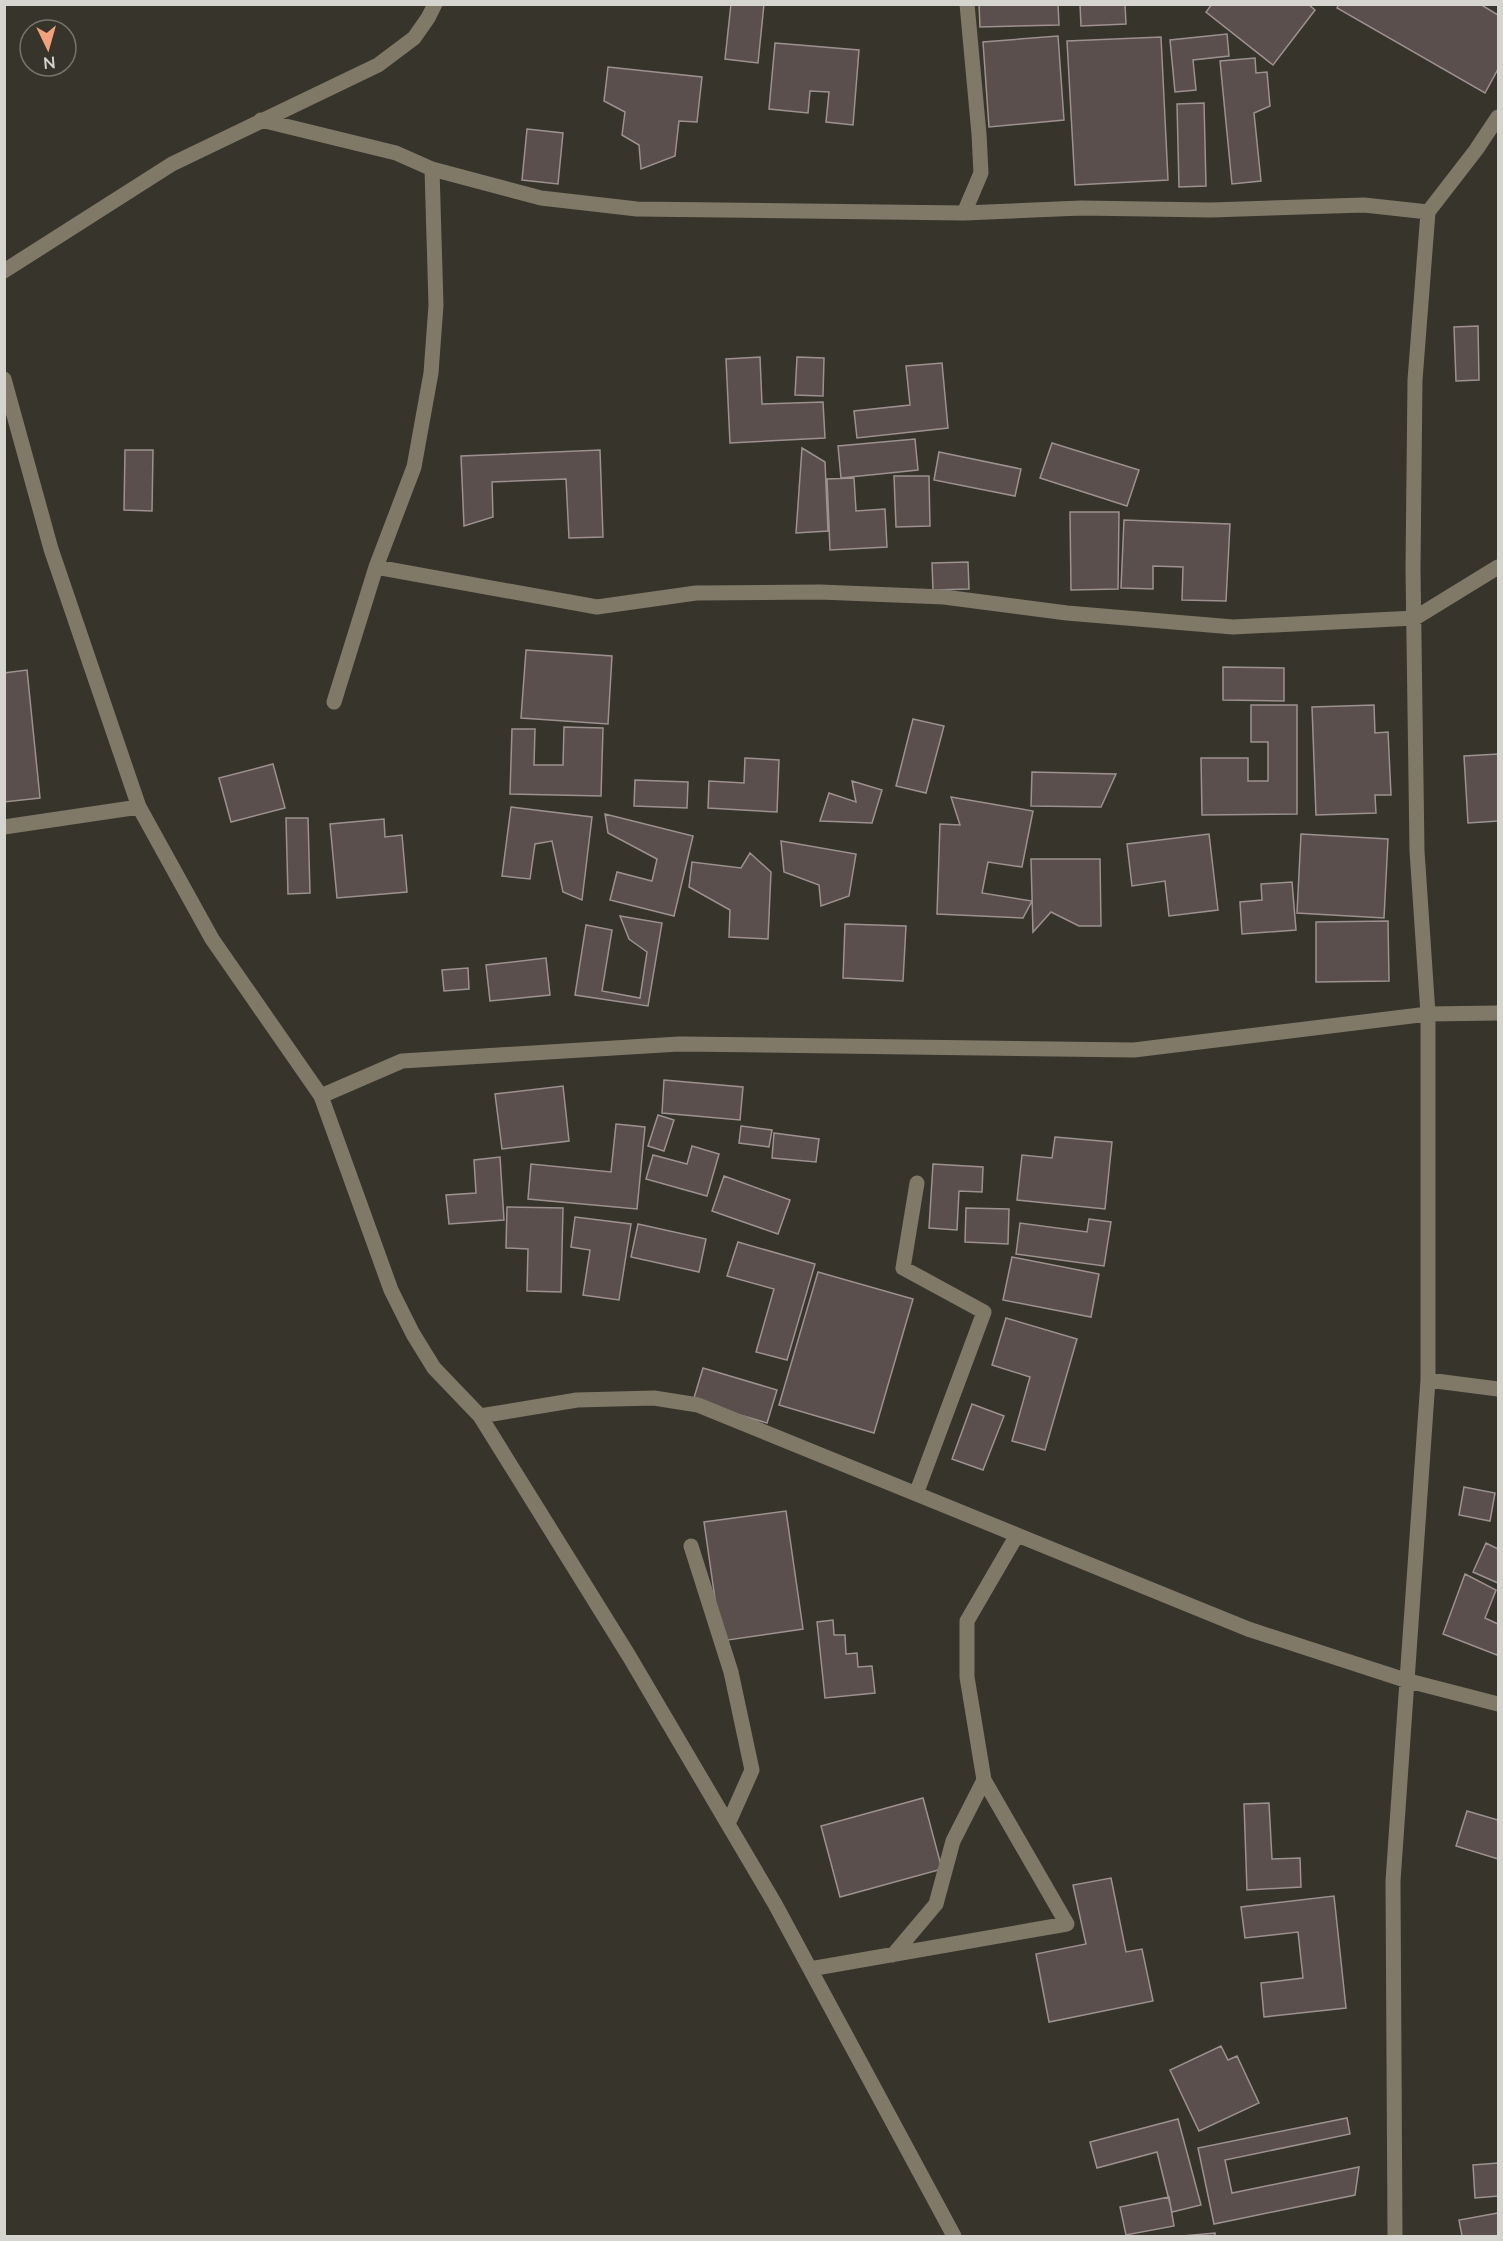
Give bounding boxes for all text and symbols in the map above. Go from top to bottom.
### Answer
north arrow [18,18,78,78]
text: N [42,53,56,73]

